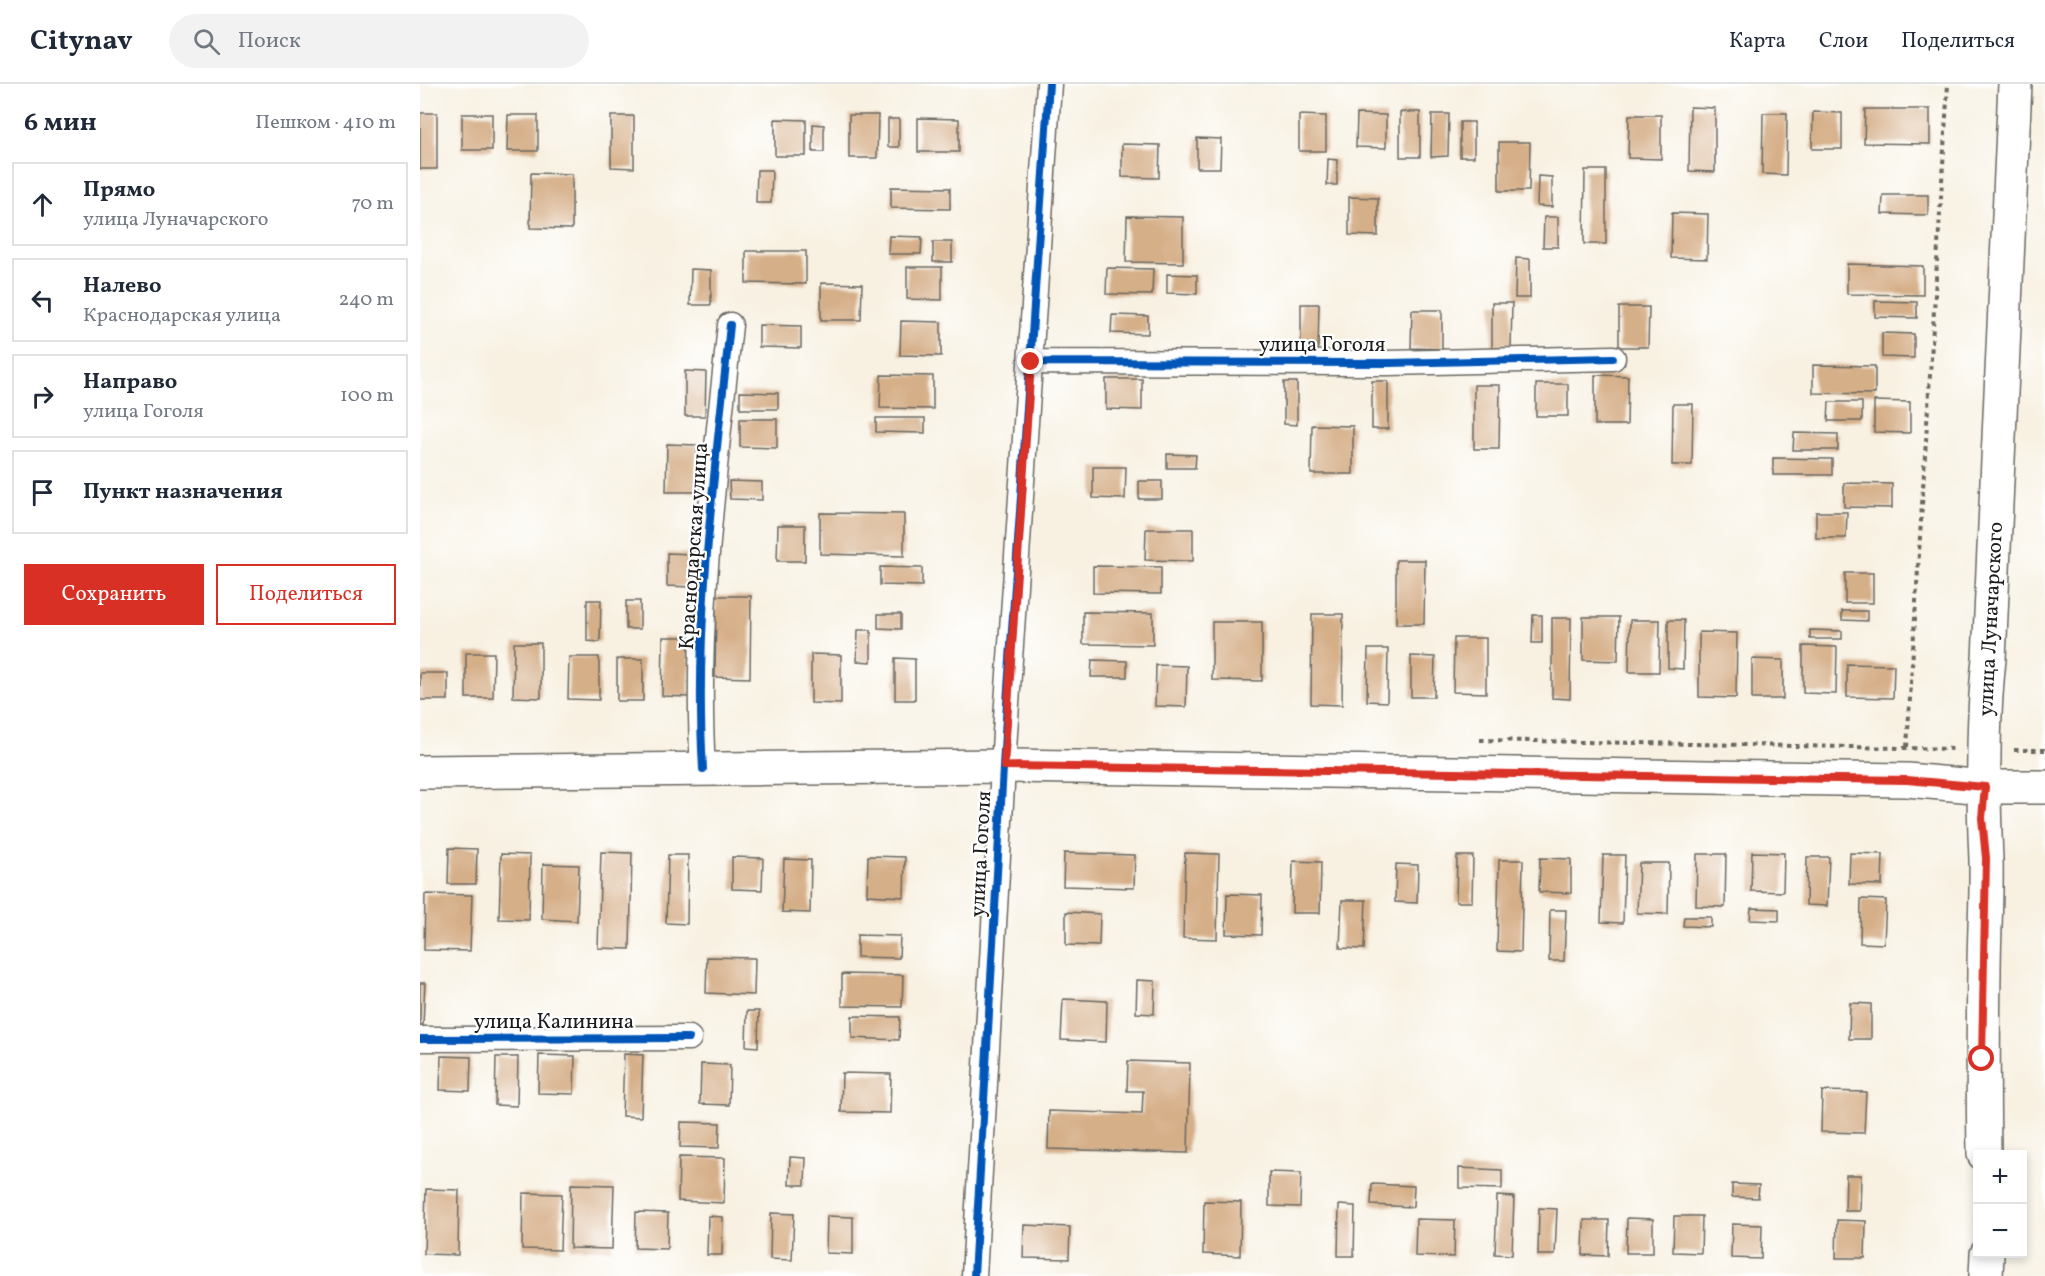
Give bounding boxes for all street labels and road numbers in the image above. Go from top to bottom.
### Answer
street label: улица Гоголя [1259,331,1385,360]
street label: Краснодарская улица [673,441,716,651]
street label: улица Луначарского [1972,521,2011,717]
street label: улица Гоголя [964,790,999,918]
street label: улица Калинина [474,1008,634,1037]

